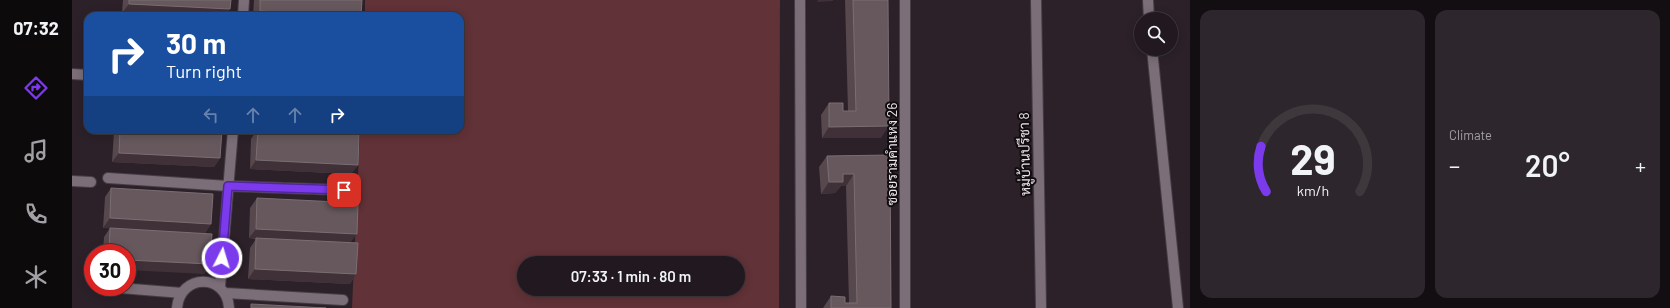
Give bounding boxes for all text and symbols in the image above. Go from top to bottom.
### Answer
map controls [1134,12,1178,56]
button: search [1134,12,1178,56]
text: 07:32 [13,17,59,39]
text: 30 m [166,26,226,60]
icon: right [100,28,152,80]
text: Turn right [166,60,242,82]
icon: directions [22,74,50,102]
street label: ซอยรามคำแหง 26 [883,102,900,206]
icon: left [200,104,222,126]
icon: ahead [242,104,264,126]
icon: ahead [284,104,306,126]
icon: right [326,104,348,126]
street label: หมู่บ้านปรีชา 8 [1015,112,1035,196]
text: Climate [1449,127,1492,143]
text: 29 [1290,133,1335,183]
icon: music [22,137,50,165]
text: 20° [1525,147,1570,183]
text: − [1449,152,1460,178]
text: + [1635,152,1646,178]
pin [327,173,361,207]
icon: arrive [333,179,355,201]
text: km/h [1296,182,1329,199]
icon: phone [22,200,50,228]
position arrow [201,237,243,279]
speed limit sign: 30 [84,244,136,296]
icon: climate [22,263,50,291]
text: 07:33 · 1 min · 80 m [571,267,691,285]

